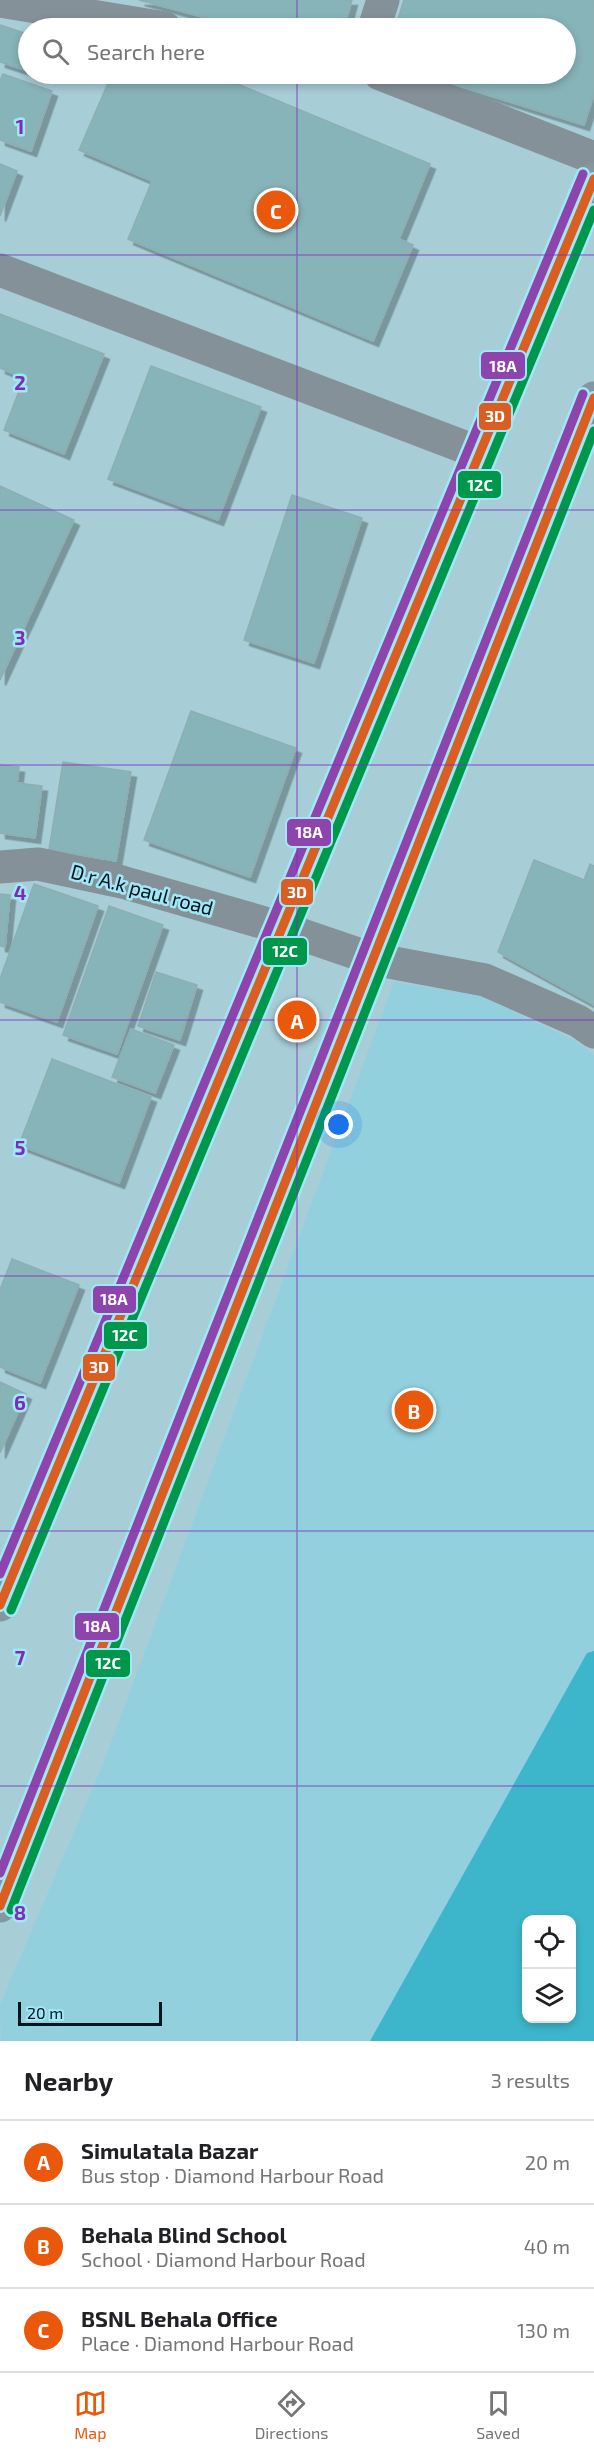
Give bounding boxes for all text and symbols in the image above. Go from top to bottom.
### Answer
search box [18,18,576,84]
icon: search [39,35,72,68]
text: Search here [87,38,205,64]
text: 1 [16,114,24,138]
pin: C [256,188,296,232]
line badge: 18A [480,351,526,380]
text: 18A [489,356,517,375]
text: 2 [14,370,26,394]
line badge: 3D [478,402,512,431]
text: 3D [485,406,505,425]
line badge: 12C [457,470,502,499]
text: 12C [467,475,493,494]
text: 3 [14,625,26,649]
line badge: 18A [286,818,332,847]
text: 18A [295,822,323,841]
street label: D.r A.k paul road [68,859,216,920]
line badge: 3D [280,878,314,906]
text: 4 [14,880,27,904]
text: 3D [287,882,307,901]
line badge: 12C [262,937,308,966]
text: 12C [272,941,298,960]
pin: A [278,998,316,1042]
your location [324,1110,353,1139]
text: 5 [14,1135,26,1159]
line badge: 18A [92,1285,137,1314]
text: 18A [100,1289,128,1308]
line badge: 12C [103,1321,148,1350]
text: 12C [112,1325,138,1344]
line badge: 3D [82,1353,116,1382]
text: 3D [89,1357,109,1376]
pin: B [394,1388,434,1432]
text: 6 [14,1390,26,1414]
line badge: 18A [74,1612,120,1641]
text: 18A [83,1616,111,1635]
text: 7 [15,1645,26,1669]
line badge: 12C [85,1649,131,1678]
text: 12C [95,1653,121,1672]
text: 8 [14,1900,26,1924]
map controls [522,1915,576,2023]
button: locate [522,1915,576,1969]
button: layers [522,1969,576,2023]
scale bar [18,1999,162,2026]
text: 20 m [27,2003,63,2022]
text: Nearby [24,2065,113,2096]
text: 3 results [491,2068,570,2092]
text: Simulatala Bazar [81,2137,258,2163]
text: A [37,2150,50,2174]
text: 20 m [525,2150,570,2174]
text: Bus stop · Diamond Harbour Road [81,2163,384,2187]
text: Behala Blind School [81,2221,287,2247]
text: B [37,2234,50,2258]
text: 40 m [524,2234,570,2258]
text: School · Diamond Harbour Road [81,2247,366,2271]
text: BSNL Behala Office [81,2305,278,2331]
text: C [38,2318,49,2342]
text: 130 m [517,2318,570,2342]
text: Place · Diamond Harbour Road [81,2331,354,2355]
tab: Map [74,2387,107,2442]
tab: Directions [255,2387,328,2442]
tab: Saved [476,2387,520,2442]

